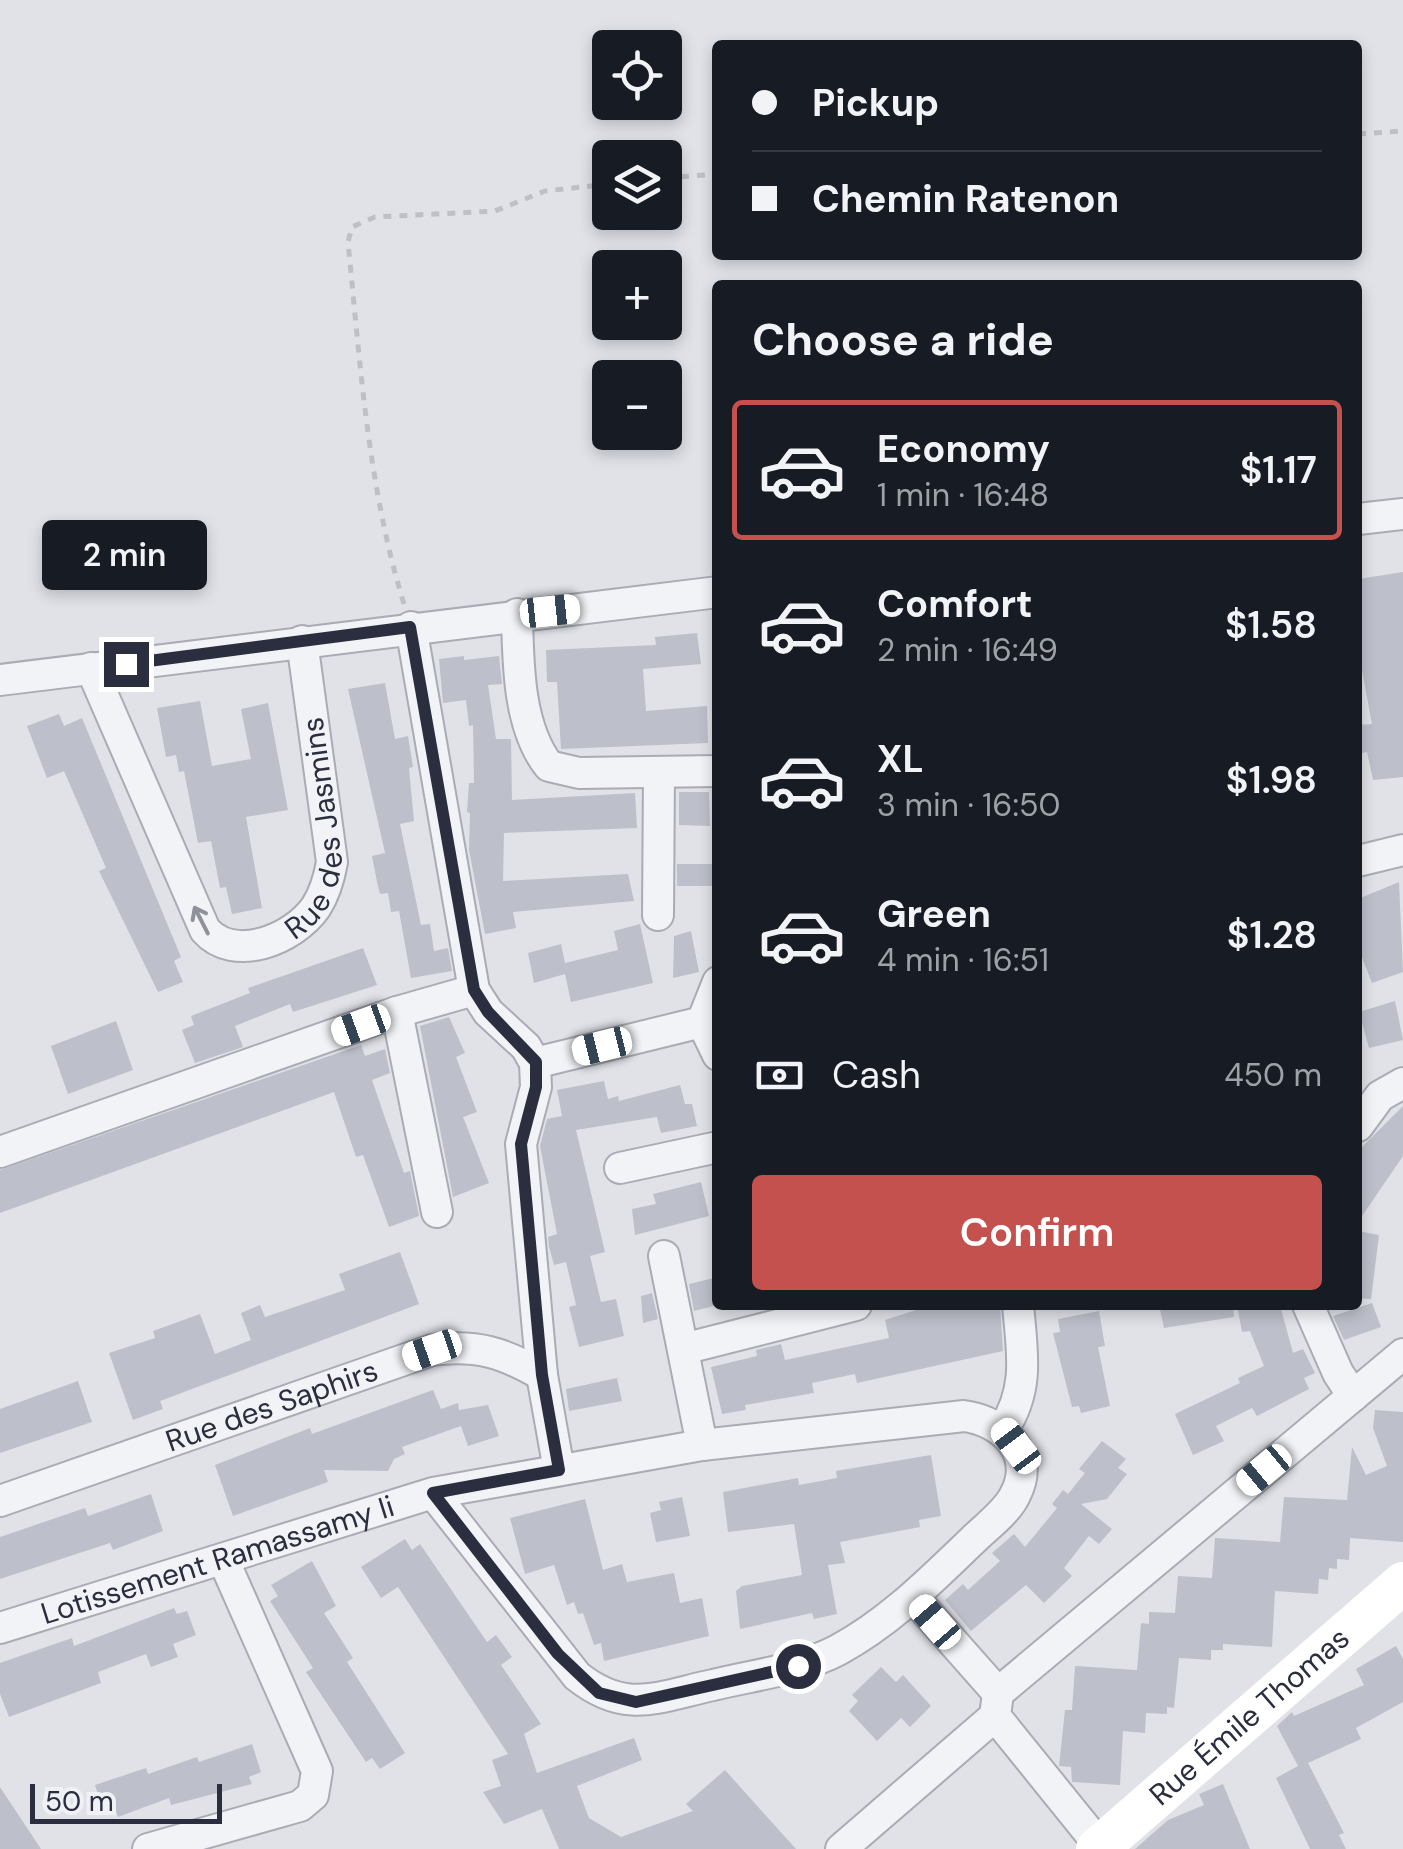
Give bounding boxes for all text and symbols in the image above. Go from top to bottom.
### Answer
map controls [592,30,682,450]
button: locate [592,30,682,120]
text: Pickup [812,78,939,128]
button: layers [592,140,682,230]
text: Chemin Ratenon [812,174,1119,224]
button: + [592,250,682,340]
text: Choose a ride [752,310,1054,369]
button: − [592,360,682,450]
text: Economy [877,424,1050,474]
icon: car [757,425,847,515]
text: $1.17 [1240,445,1317,495]
text: 1 min · 16:48 [877,474,1049,516]
callout: 2 min [44,519,208,589]
text: 2 min [83,534,166,576]
text: Comfort [877,579,1033,629]
icon: car [757,580,847,670]
car [519,593,581,629]
text: $1.58 [1225,600,1317,650]
text: 2 min · 16:49 [877,629,1058,671]
route end [104,642,149,687]
street label: Rue des Jasmins [277,715,352,948]
text: XL [877,734,924,784]
icon: car [757,735,847,825]
text: $1.98 [1226,755,1317,805]
text: 3 min · 16:50 [877,784,1060,826]
text: Green [877,889,991,939]
icon: car [757,890,847,980]
one-way arrow [191,905,210,935]
text: $1.28 [1227,910,1317,960]
text: 4 min · 16:51 [877,939,1049,981]
car [328,1001,394,1049]
car [569,1024,635,1068]
icon: cash [752,1048,807,1103]
text: Cash [832,1050,921,1100]
text: 450 m [1224,1054,1322,1096]
button: Confirm [752,1175,1322,1290]
car [399,1326,465,1374]
street label: Rue des Saphirs [160,1350,383,1461]
car [986,1413,1046,1479]
car [1231,1439,1297,1501]
street label: Lotissement Ramassamy Ii [36,1486,399,1633]
car [904,1590,966,1654]
street label: Rue Émile Thomas [1141,1618,1357,1814]
route start [776,1644,821,1689]
scale bar [30,1779,222,1824]
text: 50 m [45,1783,114,1820]

